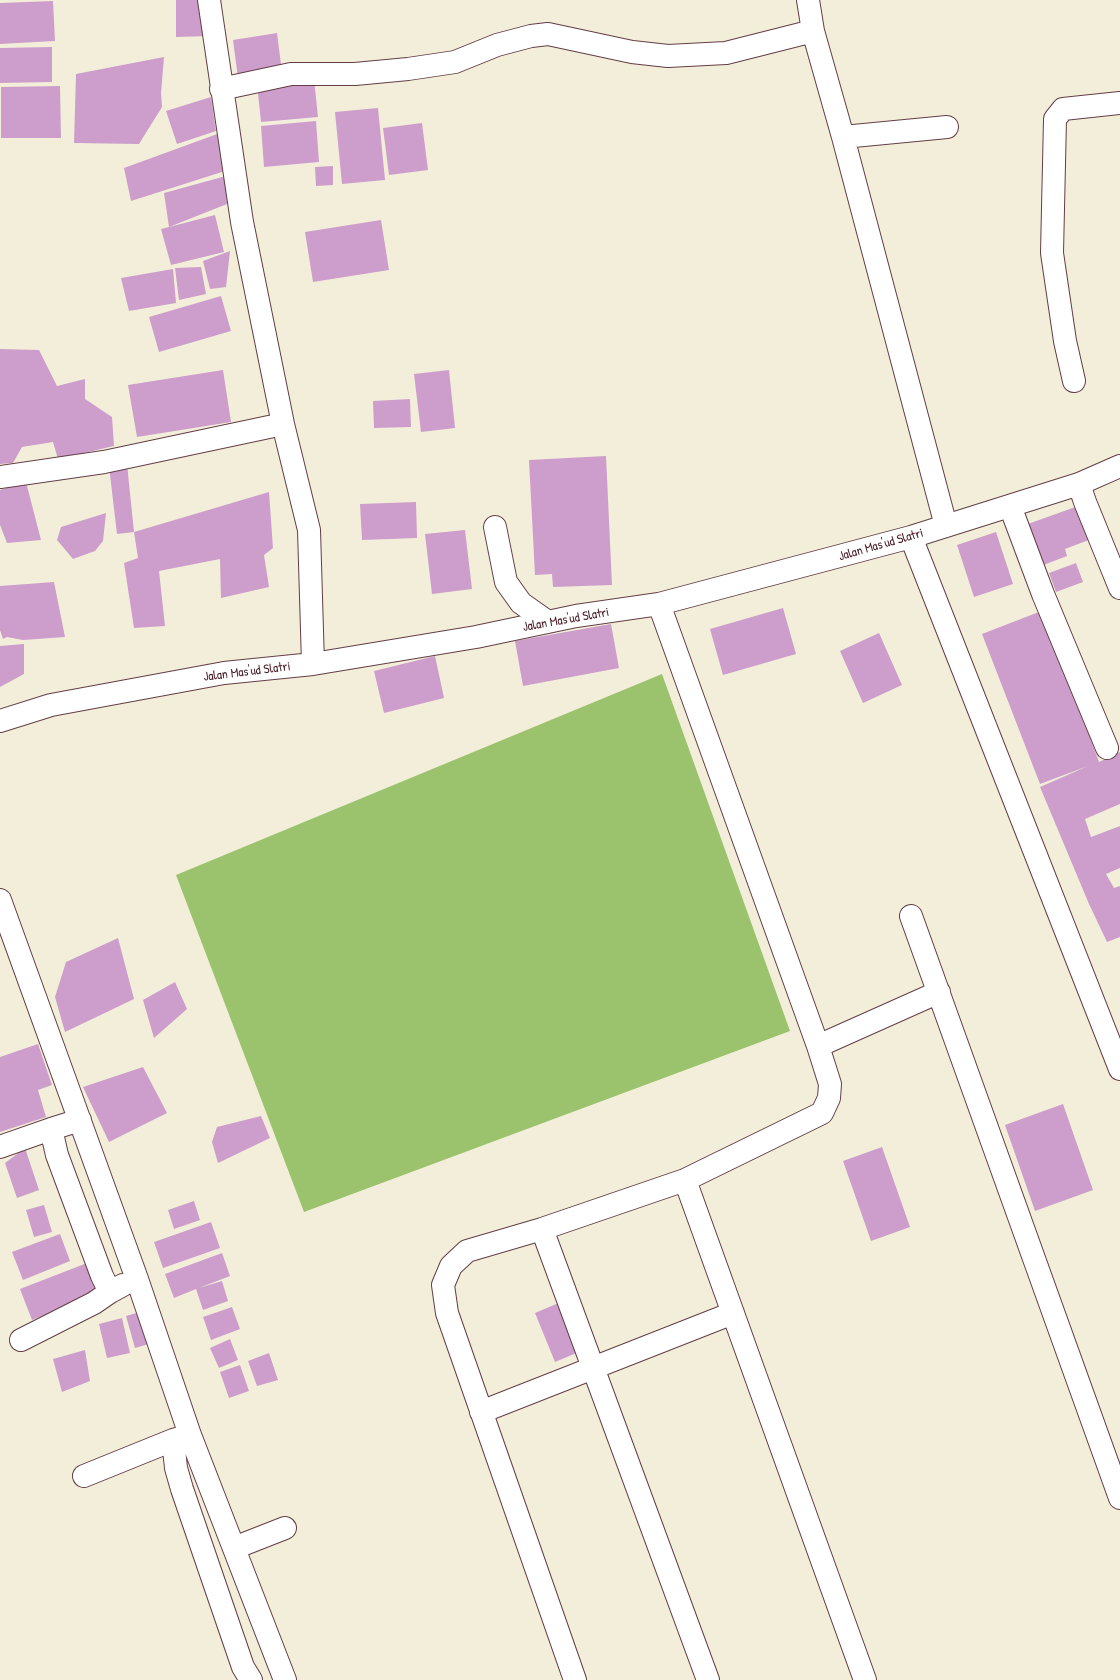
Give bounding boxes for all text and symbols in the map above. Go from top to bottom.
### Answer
street label: Jalan Mas'ud Slatri [837,525,925,565]
street label: Jalan Mas'ud Slatri [522,605,610,635]
street label: Jalan Mas'ud Slatri [203,659,291,685]

